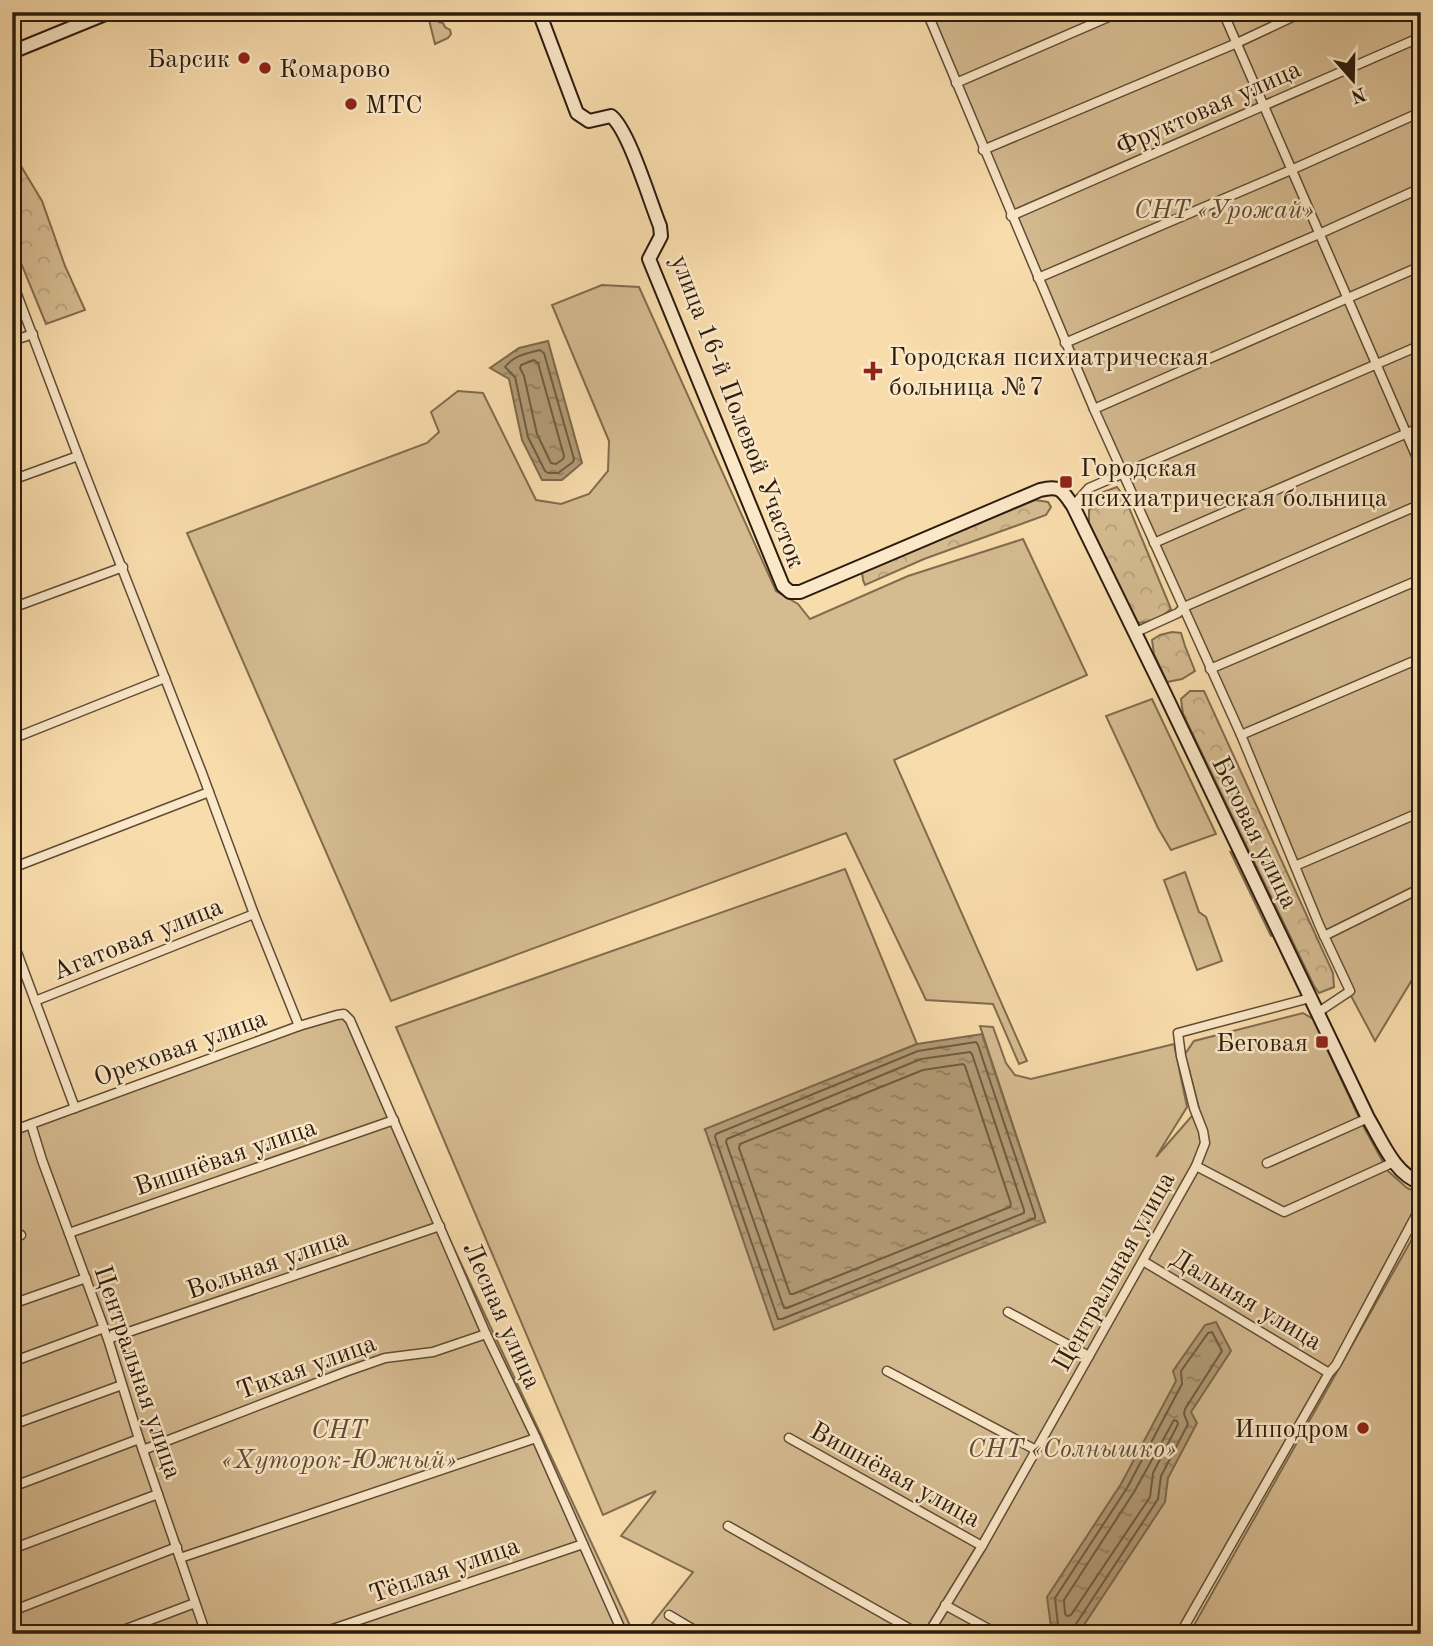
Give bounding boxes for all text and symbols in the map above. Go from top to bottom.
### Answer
north arrow [1318,46,1388,116]
place label: Барсик [147,47,230,73]
marker: Барсик [236,50,252,66]
street label: Фруктовая улица [1112,56,1305,161]
place label: Комарово [279,57,390,83]
marker: Комарово [257,60,273,76]
text: N [1347,82,1368,105]
place label: МТС [365,93,423,119]
marker: МТС [343,96,359,112]
park label: СНТ «Урожай» [1134,198,1314,224]
street label: улица 16-й Полевой Участок [665,252,809,572]
place label: Городская психиатрическая больница №7 [889,345,1209,401]
marker: Городская психиатрическая больница №7 [863,361,883,381]
place label: Городская психиатрическая больница [1080,456,1388,512]
marker: Городская психиатрическая больница [1058,474,1074,490]
street label: Беговая улица [1206,753,1302,913]
street label: Агатовая улица [49,894,227,986]
street label: Ореховая улица [91,1005,271,1092]
place label: Беговая [1216,1031,1308,1057]
marker: Беговая [1314,1034,1330,1050]
street label: Вишнёвая улица [131,1115,320,1201]
street label: Центральная улица [1049,1168,1180,1376]
street label: Вольная улица [183,1225,352,1305]
street label: Лесная улица [457,1238,545,1393]
street label: Дальняя улица [1166,1246,1326,1356]
street label: Центральная улица [88,1263,186,1483]
street label: Тихая улица [234,1331,380,1405]
place label: Ипподром [1234,1417,1349,1443]
park label: СНТ «Хуторок-Южный» [221,1418,457,1474]
street label: Вишнёвая улица [805,1418,985,1533]
marker: Ипподром [1355,1420,1371,1436]
park label: СНТ «Солнышко» [968,1437,1177,1463]
street label: Тёплая улица [366,1533,523,1609]

